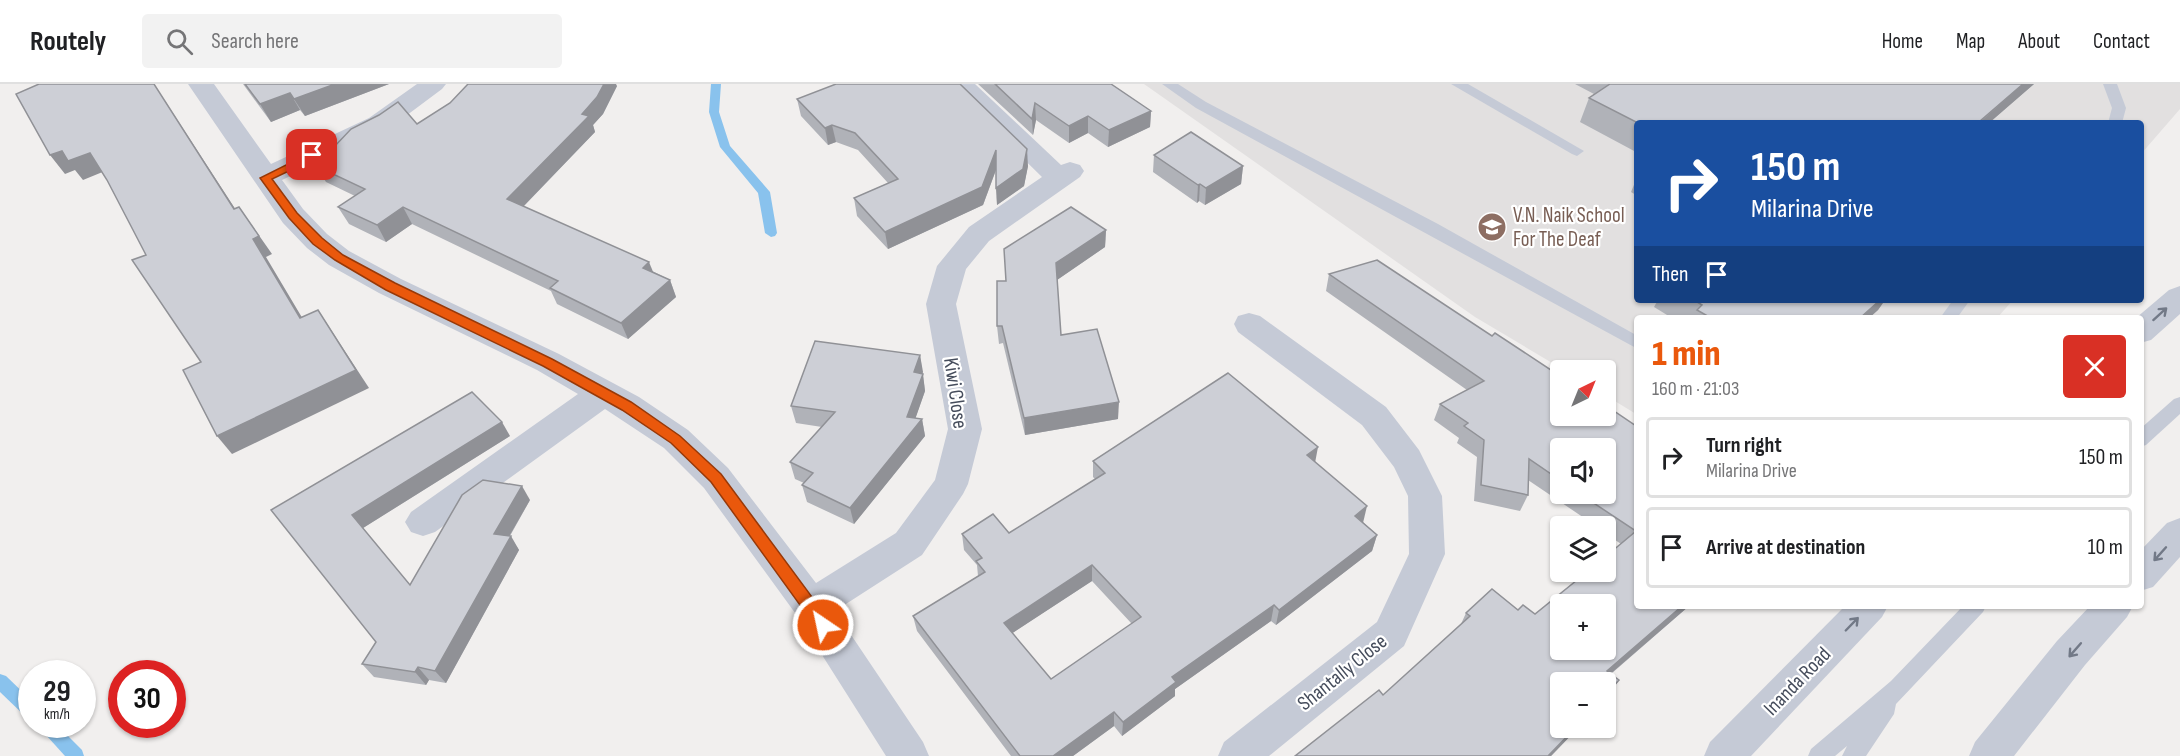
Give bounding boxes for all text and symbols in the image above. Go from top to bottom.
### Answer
search box [142,14,562,68]
text: Routely [30,25,106,58]
icon: search [163,25,196,58]
text: Search here [211,28,299,55]
text: Home [1882,29,1923,54]
text: Map [1956,29,1985,54]
text: About [2018,29,2060,54]
text: Contact [2093,29,2150,54]
pin [286,129,337,180]
icon: arrive [295,138,328,171]
text: 150 m [1751,142,1840,193]
icon: right [1652,144,1730,222]
text: Milarina Drive [1751,193,1874,225]
place label: V.N. Naik School For The Deaf [1513,203,1625,252]
school or university icon: V.N. Naik School For The Deaf [1476,211,1508,243]
icon: arrive [1700,258,1733,291]
text: Then [1652,261,1688,288]
one-way arrow [2152,307,2167,321]
text: 1 min [1652,333,1720,376]
button: close [2063,335,2126,398]
street label: Kiwi Close [938,356,973,430]
north arrow [1550,360,1616,426]
map controls [1550,360,1616,738]
text: 160 m · 21:03 [1652,377,1739,401]
text: Turn right [1706,432,1782,459]
button: sound [1550,438,1616,504]
icon: right [1655,441,1688,474]
text: 150 m [2079,444,2123,471]
text: Milarina Drive [1706,459,1797,483]
button: layers [1550,516,1616,582]
icon: arrive [1655,531,1688,564]
text: Arrive at destination [1706,534,1865,561]
text: 10 m [2088,534,2123,561]
one-way arrow [2153,546,2167,561]
position arrow [791,593,855,657]
button: + [1550,594,1616,660]
one-way arrow [1845,616,1860,631]
street label: Shantally Close [1293,629,1392,716]
street label: Inanda Road [1759,642,1836,721]
one-way arrow [2068,642,2082,657]
speed limit sign: 30 [108,660,186,738]
button: − [1550,672,1616,738]
text: 29 [43,674,71,710]
text: km/h [44,705,70,724]

